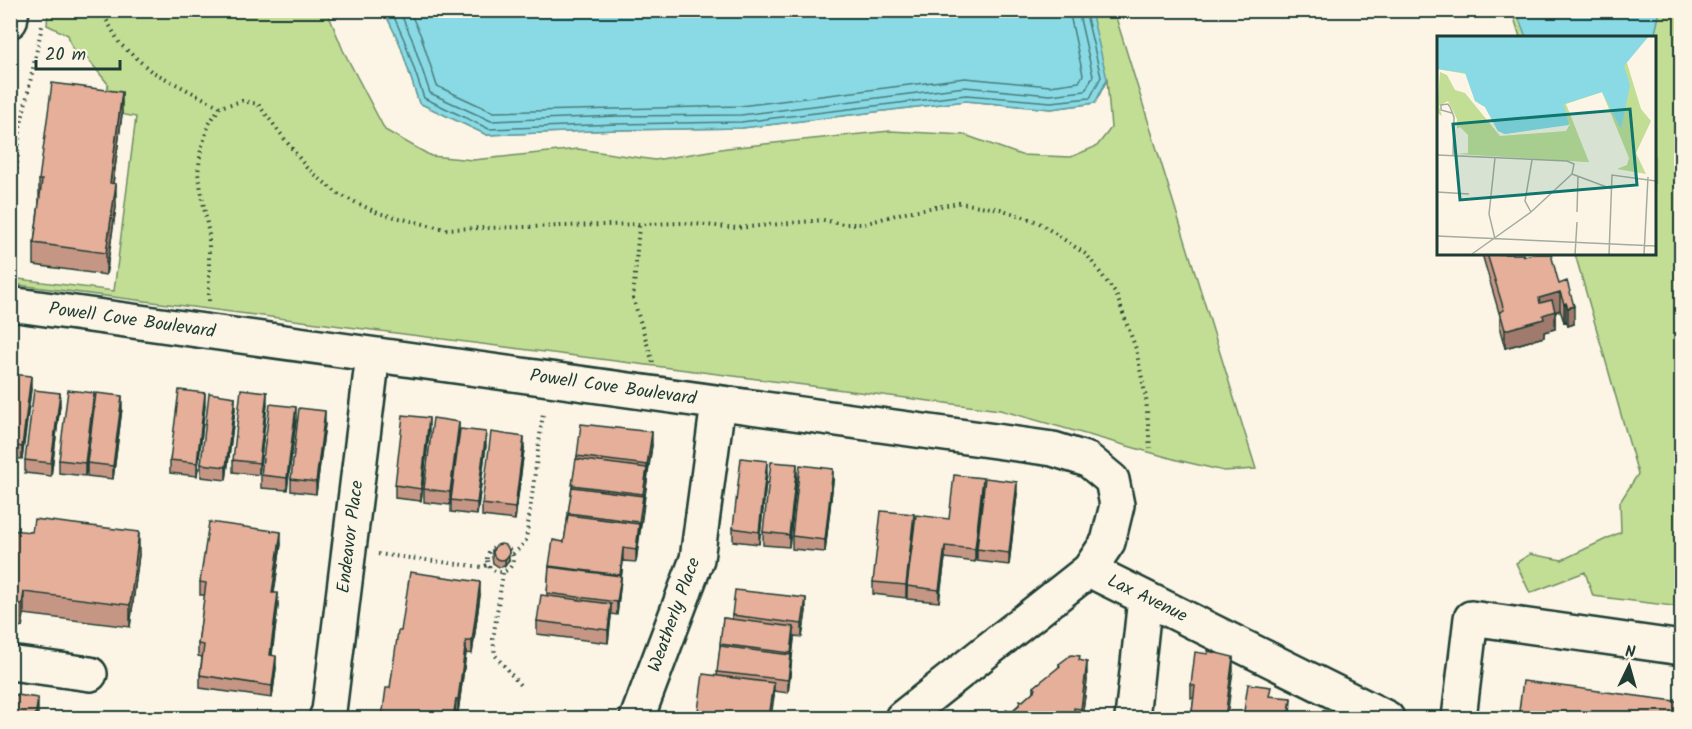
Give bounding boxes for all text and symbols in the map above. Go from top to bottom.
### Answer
scale bar [36,33,120,71]
inset map [1437,36,1656,255]
text: 20 m [45,41,86,70]
street label: Powell Cove Boulevard [47,295,218,347]
street label: Powell Cove Boulevard [528,362,699,414]
street label: Endeavor Place [330,479,372,595]
street label: Weatherly Place [641,554,709,676]
street label: Lax Avenue [1102,567,1192,631]
north arrow [1599,636,1659,696]
text: N [1624,640,1636,665]

